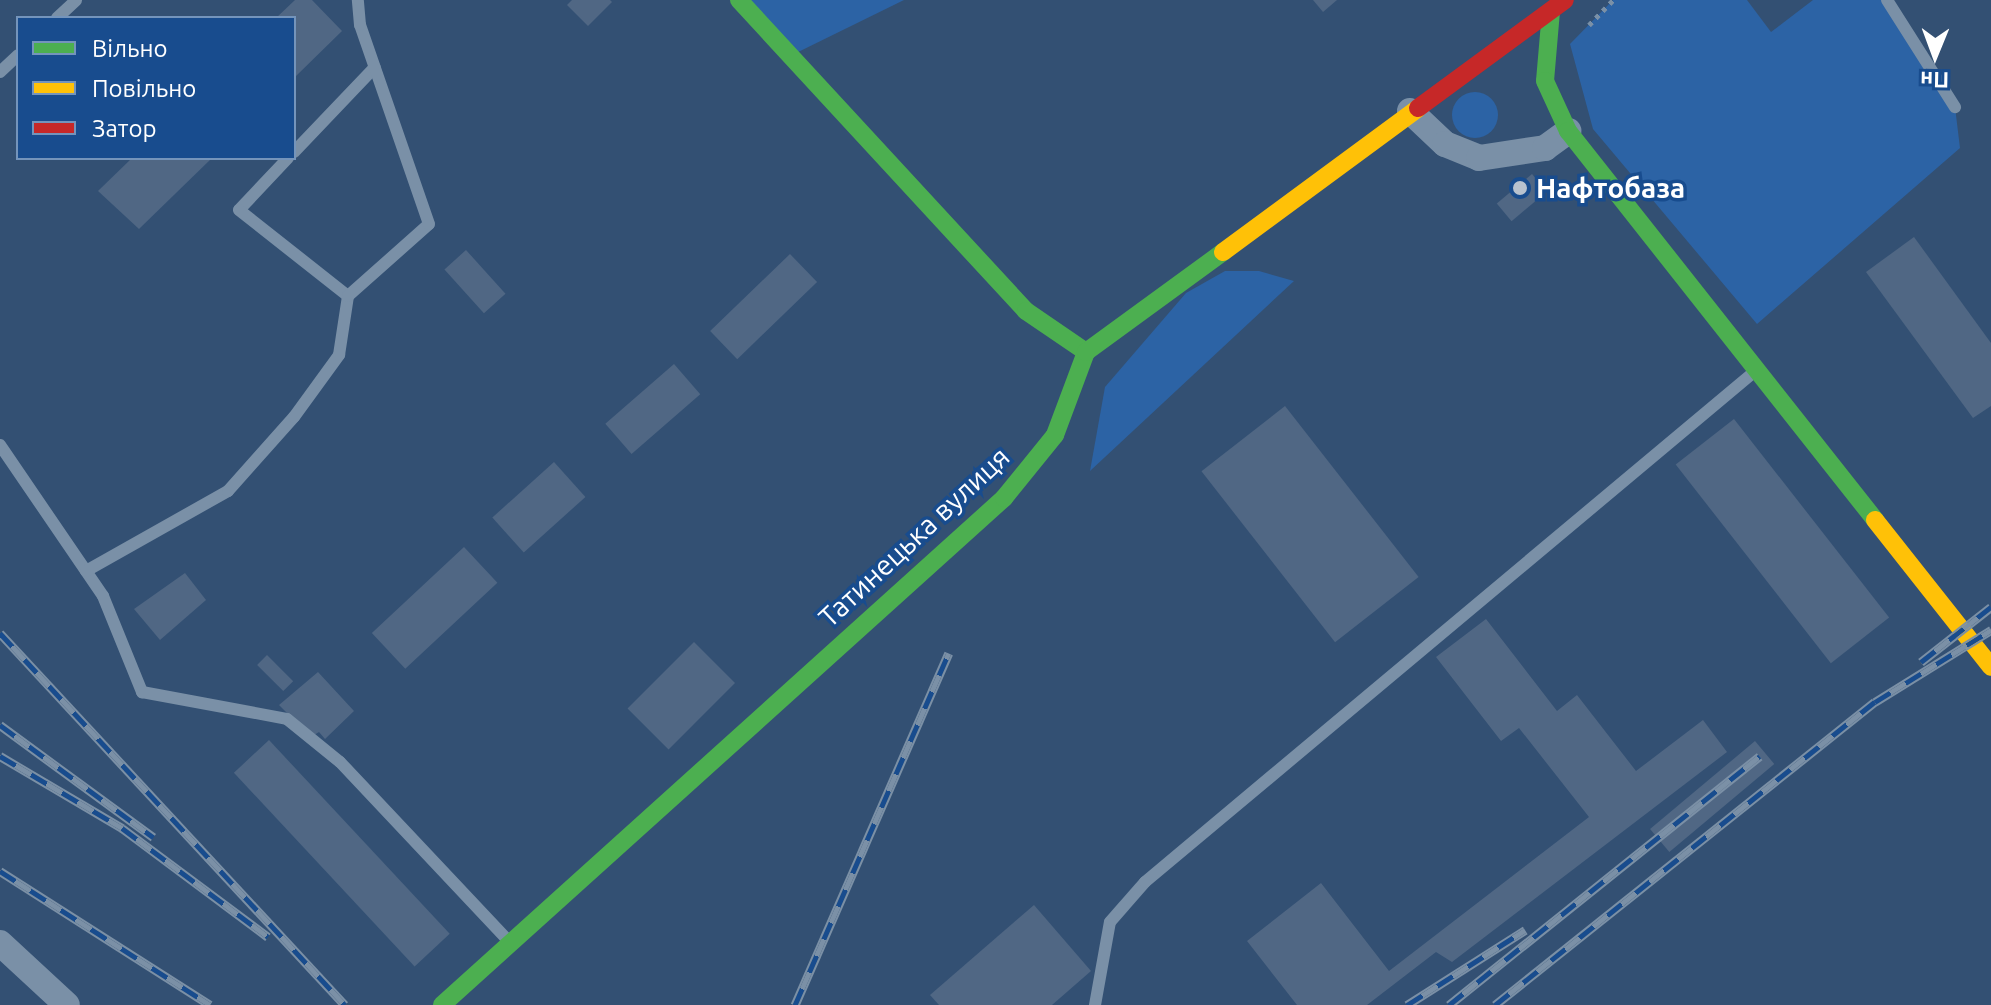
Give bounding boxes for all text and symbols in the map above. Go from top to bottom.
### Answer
legend [16,16,296,160]
north arrow [1895,16,1975,96]
text: Вільно [92,35,168,62]
text: Пн [1920,68,1949,93]
text: Повільно [92,75,196,102]
text: Затор [92,115,157,142]
place label: Нафтобаза [1536,171,1685,205]
marker: Нафтобаза [1511,179,1529,197]
street label: Татинецька вулиця [812,440,1016,634]

